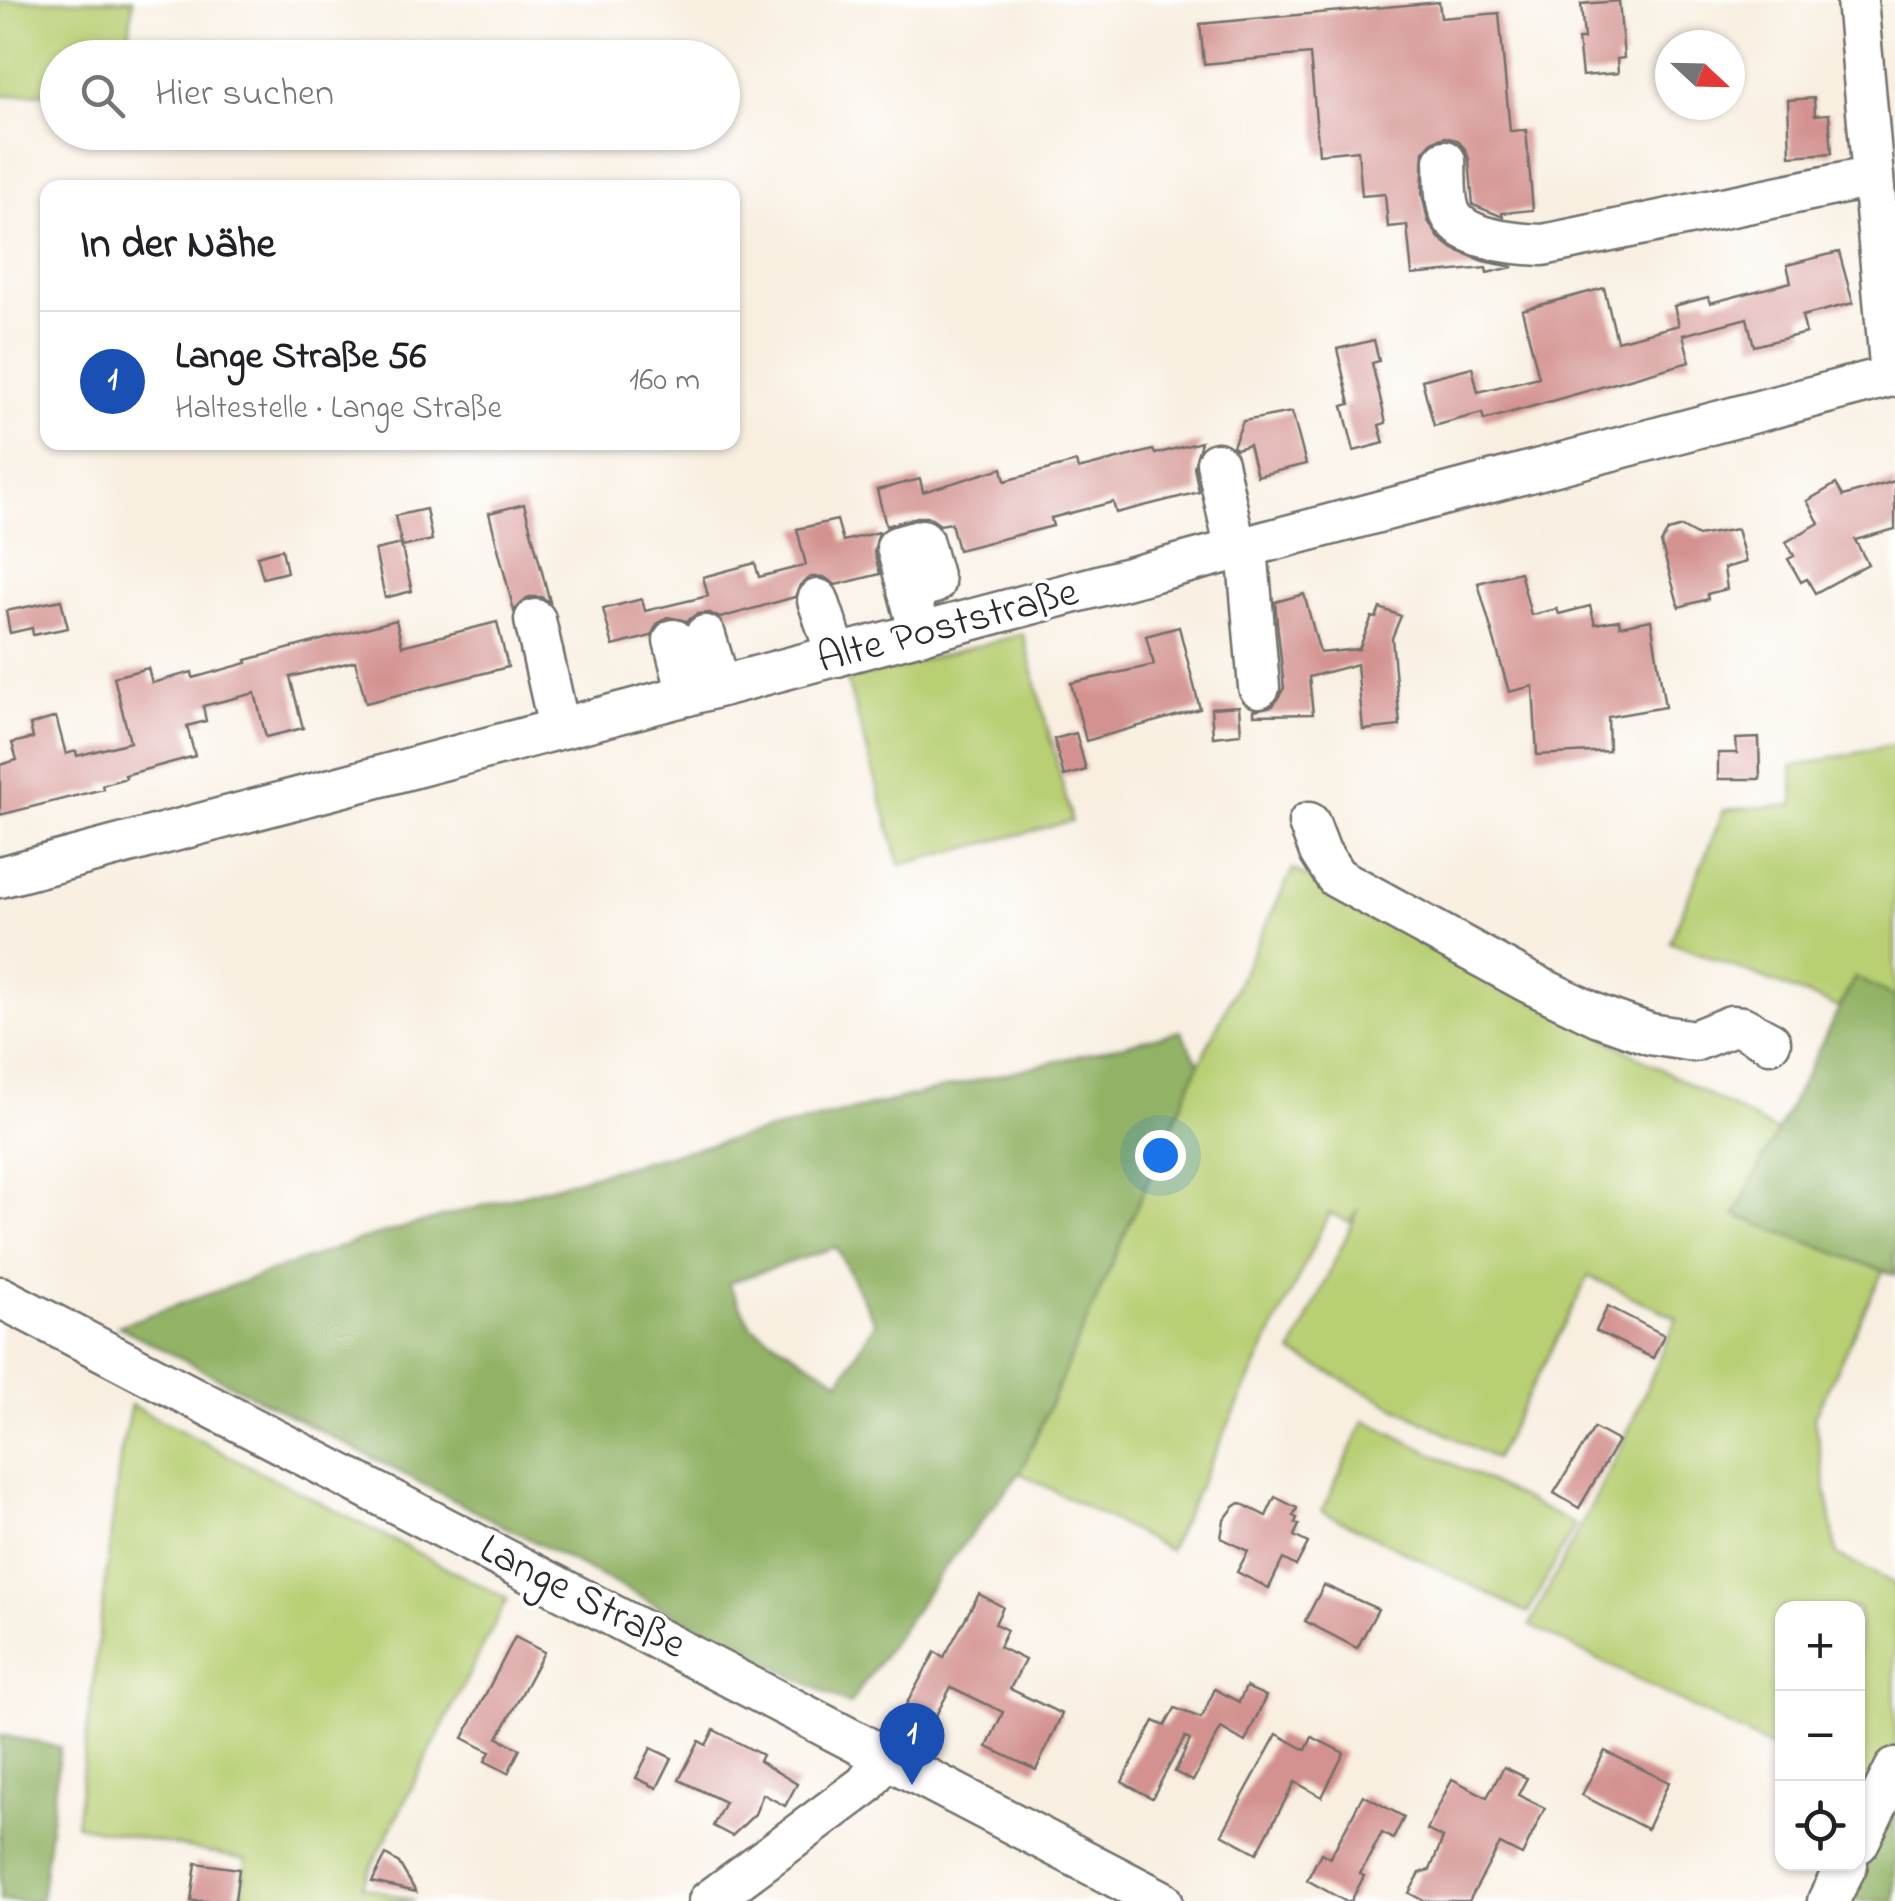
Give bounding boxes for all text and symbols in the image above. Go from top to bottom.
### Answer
north arrow [1655,30,1745,120]
search box [40,40,740,150]
text: Hier suchen [155,67,334,123]
icon: search [75,68,130,123]
text: In der Nähe [80,215,275,276]
text: Lange Straße 56 [175,330,426,386]
text: 1 [107,358,118,405]
text: 160 m [629,358,700,405]
text: Haltestelle · Lange Straße [175,386,502,433]
street label: Alte Poststraße [811,563,1085,691]
your location [1135,1130,1186,1181]
street label: Lange Straße [468,1520,696,1676]
map controls [1775,1601,1865,1871]
button: + [1775,1601,1865,1691]
button: − [1775,1691,1865,1781]
pin: 1 [880,1702,944,1785]
button: locate [1775,1781,1865,1871]

